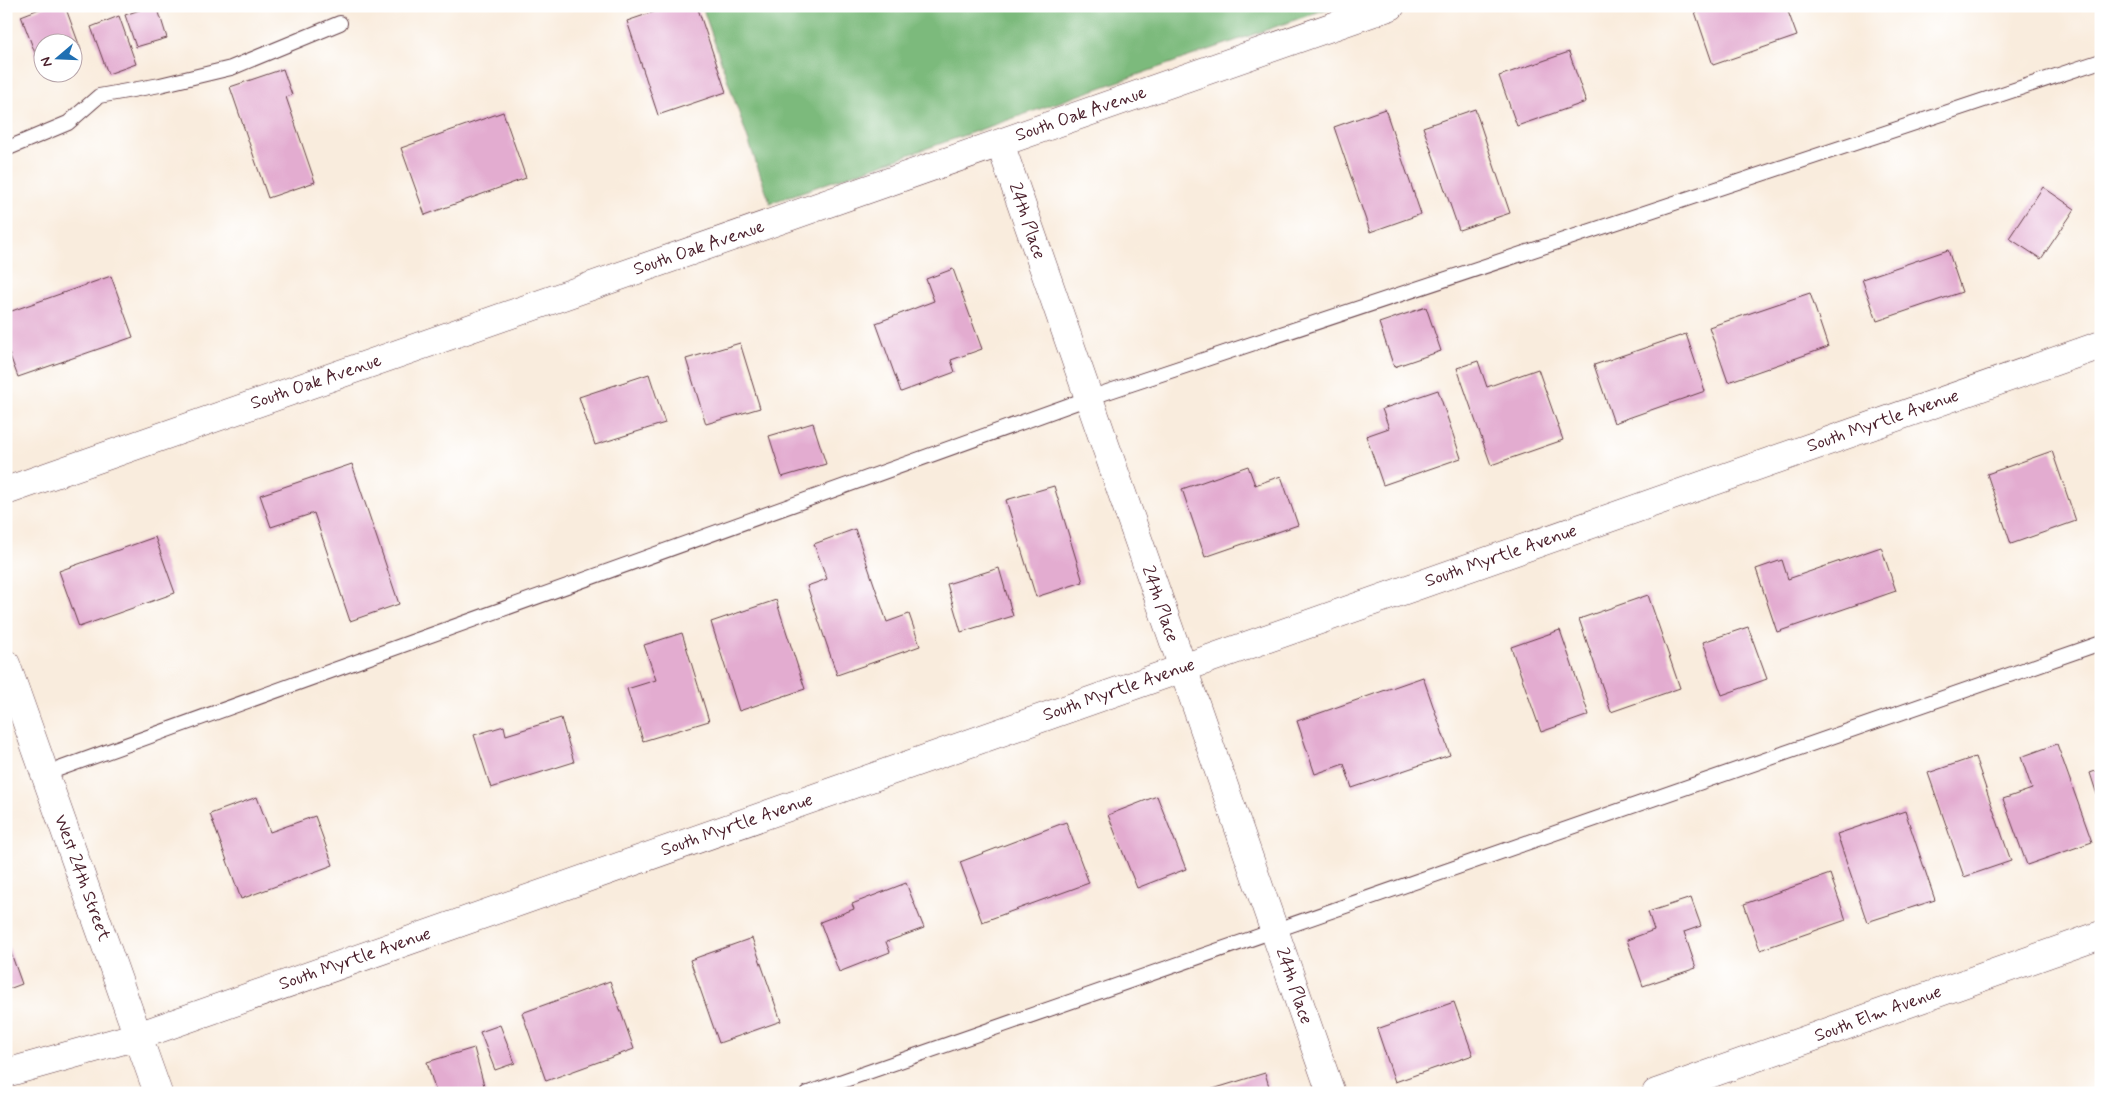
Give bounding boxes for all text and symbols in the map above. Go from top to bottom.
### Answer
north arrow [32,32,82,82]
text: N [37,55,57,69]
street label: South Oak Avenue [1012,80,1150,148]
street label: 24th Place [1003,180,1051,262]
street label: South Oak Avenue [630,214,768,282]
street label: South Oak Avenue [247,348,385,416]
street label: South Myrtle Avenue [1804,384,1962,458]
street label: South Myrtle Avenue [1422,519,1580,593]
street label: 24th Place [1136,563,1184,645]
street label: South Myrtle Avenue [1040,653,1198,727]
street label: South Myrtle Avenue [658,788,816,862]
street label: West 24th Street [48,811,116,945]
street label: South Myrtle Avenue [276,922,434,996]
street label: 24th Place [1270,945,1318,1027]
street label: South Elm Avenue [1811,980,1945,1048]

